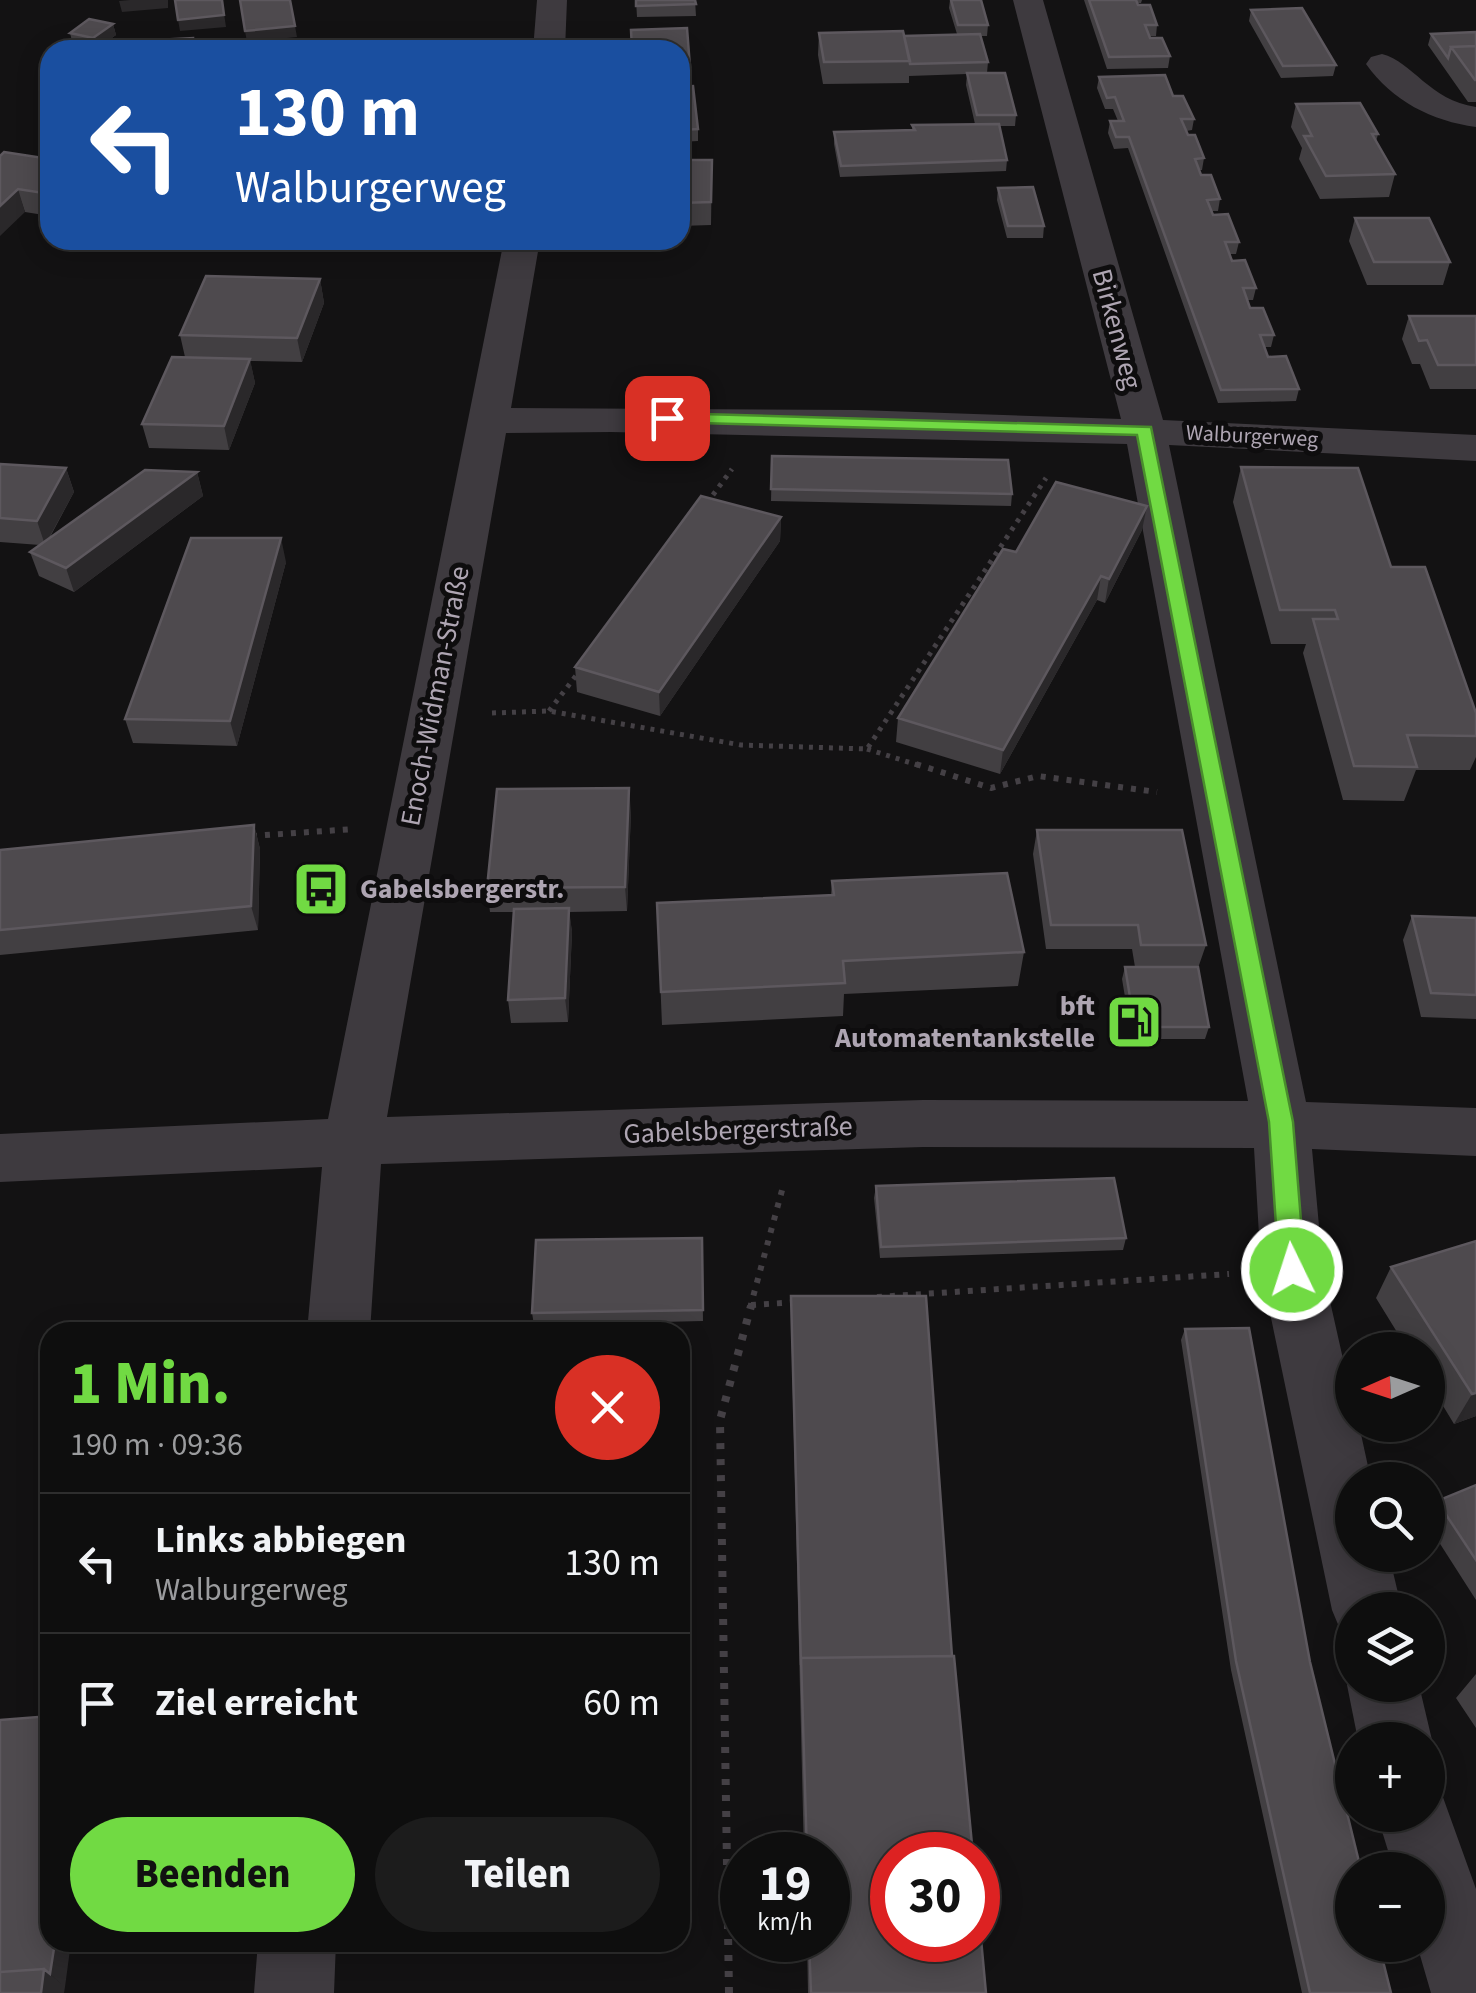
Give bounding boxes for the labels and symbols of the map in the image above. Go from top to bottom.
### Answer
street label: Birkenweg [1082,264,1152,394]
pin [625,376,710,461]
street label: Walburgerweg [1185,417,1319,455]
street label: Enoch-Widman-Straße [390,563,480,829]
bus stop icon: Gabelsbergerstr. [291,859,351,919]
place label: Gabelsbergerstr. [360,869,565,909]
place label: bft Automatentankstelle [834,986,1095,1058]
fuel station icon: bft Automatentankstelle [1104,992,1164,1052]
street label: Gabelsbergerstraße [623,1106,853,1154]
position arrow [1240,1218,1344,1322]
north arrow [1335,1332,1445,1442]
speed limit sign: 30 [870,1832,1000,1962]

